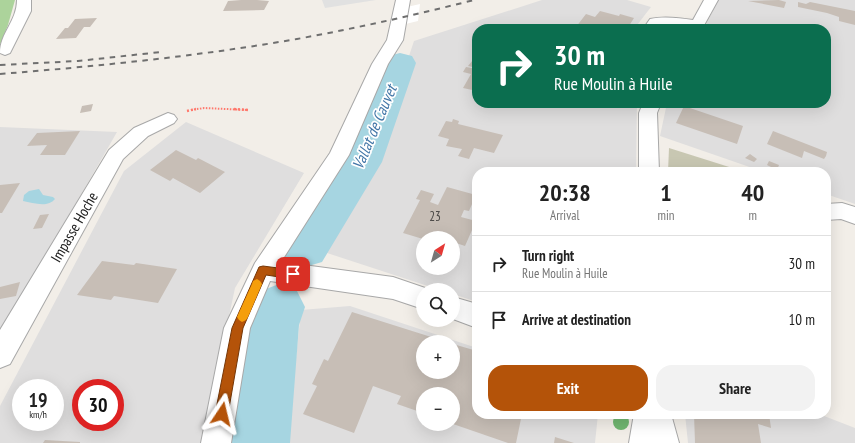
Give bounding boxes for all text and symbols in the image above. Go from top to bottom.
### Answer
text: 30 m [554,36,605,73]
icon: right [488,40,540,92]
text: Rue Moulin à Huile [554,72,673,95]
water label: Vallat de Cauvet [347,80,401,172]
text: 20:38 [539,177,591,208]
text: 1 [660,177,672,208]
text: 40 [741,177,764,208]
street label: Impasse Hoche [46,188,102,266]
text: Arrival [550,207,579,224]
text: min [657,207,674,224]
text: m [749,207,757,224]
house number: 23 [429,208,441,225]
north arrow [416,231,460,275]
map controls [416,231,460,431]
text: Turn right [522,246,574,265]
icon: right [488,253,510,275]
text: 30 m [789,254,815,273]
pin [276,257,310,291]
icon: arrive [282,263,304,285]
text: Rue Moulin à Huile [522,265,608,282]
button: search [416,283,460,327]
icon: arrive [488,309,510,331]
text: Arrive at destination [522,310,631,329]
text: 10 m [789,310,815,329]
button: + [416,335,460,379]
button: Exit [488,365,648,411]
button: Share [656,365,815,411]
speed limit sign: 30 [72,379,124,431]
text: 19 [28,387,48,413]
button: − [416,387,460,431]
position arrow [201,393,243,435]
text: km/h [29,408,47,421]

